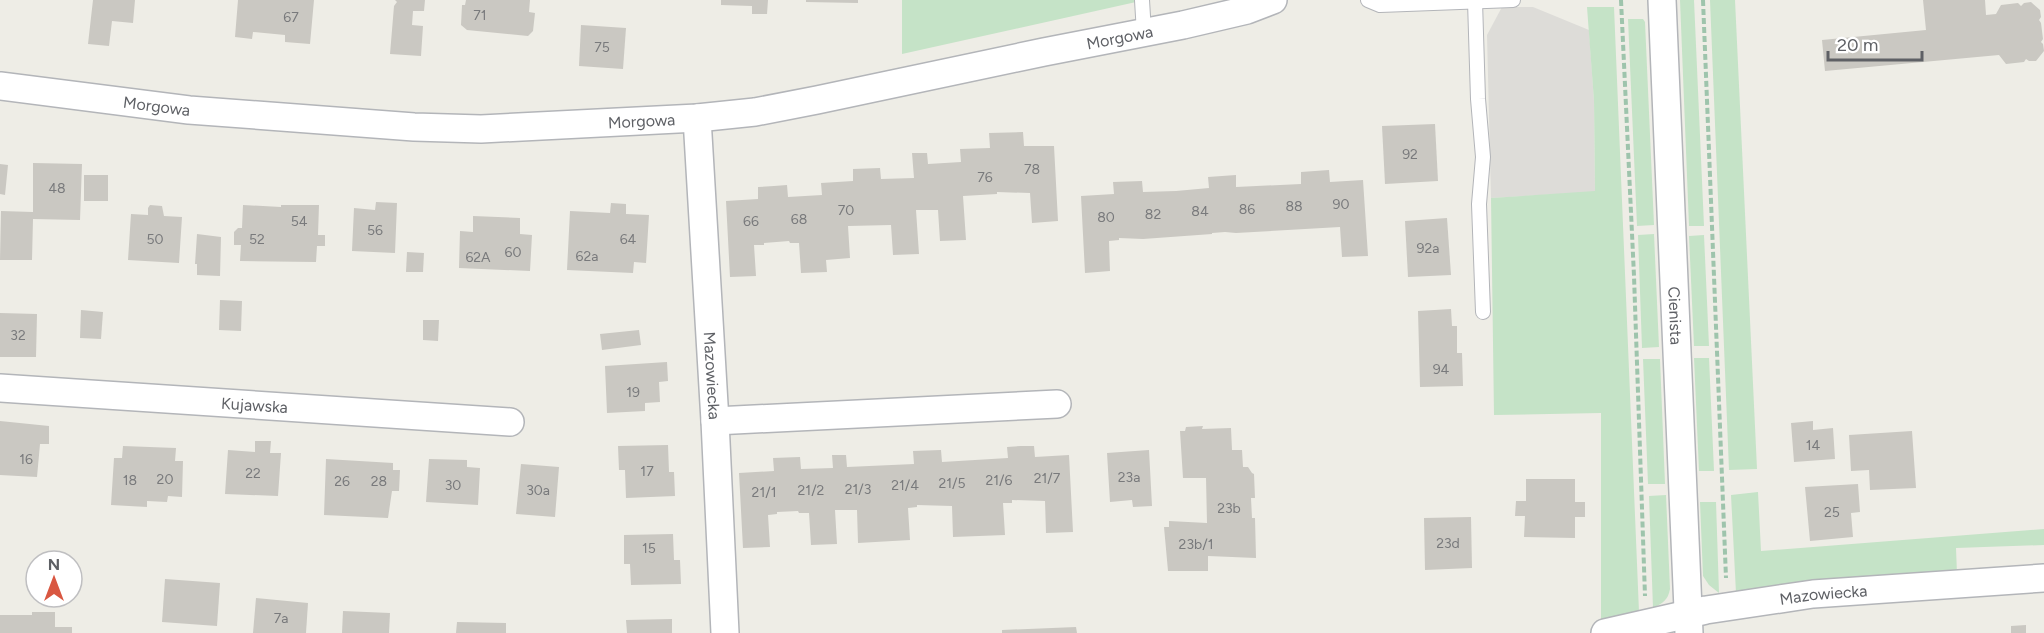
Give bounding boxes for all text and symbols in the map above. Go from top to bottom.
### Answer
house number: 71 [473,7,487,24]
house number: 67 [283,9,299,26]
street label: Morgowa [1085,22,1154,53]
scale bar [1828,24,1922,62]
text: 20 m [1837,34,1878,56]
house number: 75 [594,39,610,56]
street label: Morgowa [122,92,191,120]
street label: Morgowa [608,110,676,132]
house number: 92 [1402,146,1418,163]
house number: 78 [1024,161,1040,178]
house number: 76 [977,169,993,186]
house number: 48 [48,180,66,197]
house number: 90 [1333,196,1349,213]
house number: 88 [1285,198,1303,215]
house number: 86 [1239,201,1255,218]
house number: 70 [838,202,854,219]
house number: 84 [1191,203,1209,220]
house number: 82 [1145,206,1161,223]
house number: 80 [1097,209,1115,226]
house number: 68 [791,211,807,228]
house number: 54 [291,213,308,230]
house number: 66 [743,213,759,230]
house number: 56 [367,222,383,239]
house number: 50 [146,231,164,248]
house number: 52 [249,231,265,248]
house number: 64 [620,231,637,248]
house number: 92a [1417,240,1439,257]
house number: 60 [505,244,521,261]
house number: 62a [576,248,598,265]
house number: 62A [465,249,491,266]
street label: Cienista [1665,286,1686,345]
house number: 32 [10,327,26,344]
street label: Mazowiecka [700,331,724,420]
house number: 94 [1433,361,1450,378]
house number: 19 [626,384,640,401]
street label: Kujawska [220,393,288,417]
house number: 14 [1806,437,1821,454]
house number: 16 [19,451,33,468]
house number: 17 [640,463,654,480]
house number: 22 [245,465,261,482]
house number: 23a [1118,469,1140,486]
house number: 21/7 [1034,470,1061,487]
house number: 20 [157,471,173,488]
house number: 18 [123,472,137,489]
house number: 21/6 [986,472,1013,489]
house number: 26 [334,473,350,490]
house number: 28 [371,473,387,490]
house number: 21/5 [938,475,966,492]
house number: 30 [445,477,461,494]
house number: 21/4 [891,477,919,494]
house number: 21/3 [845,481,871,498]
house number: 30a [526,482,550,499]
house number: 21/2 [798,482,824,499]
house number: 21/1 [752,484,776,501]
house number: 23b [1217,500,1241,517]
house number: 25 [1824,504,1840,521]
house number: 23d [1436,535,1460,552]
house number: 23b/1 [1179,536,1213,553]
house number: 15 [642,540,656,557]
north arrow [24,549,84,609]
text: N [48,555,60,574]
street label: Mazowiecka [1778,581,1868,608]
house number: 7a [274,610,288,627]

